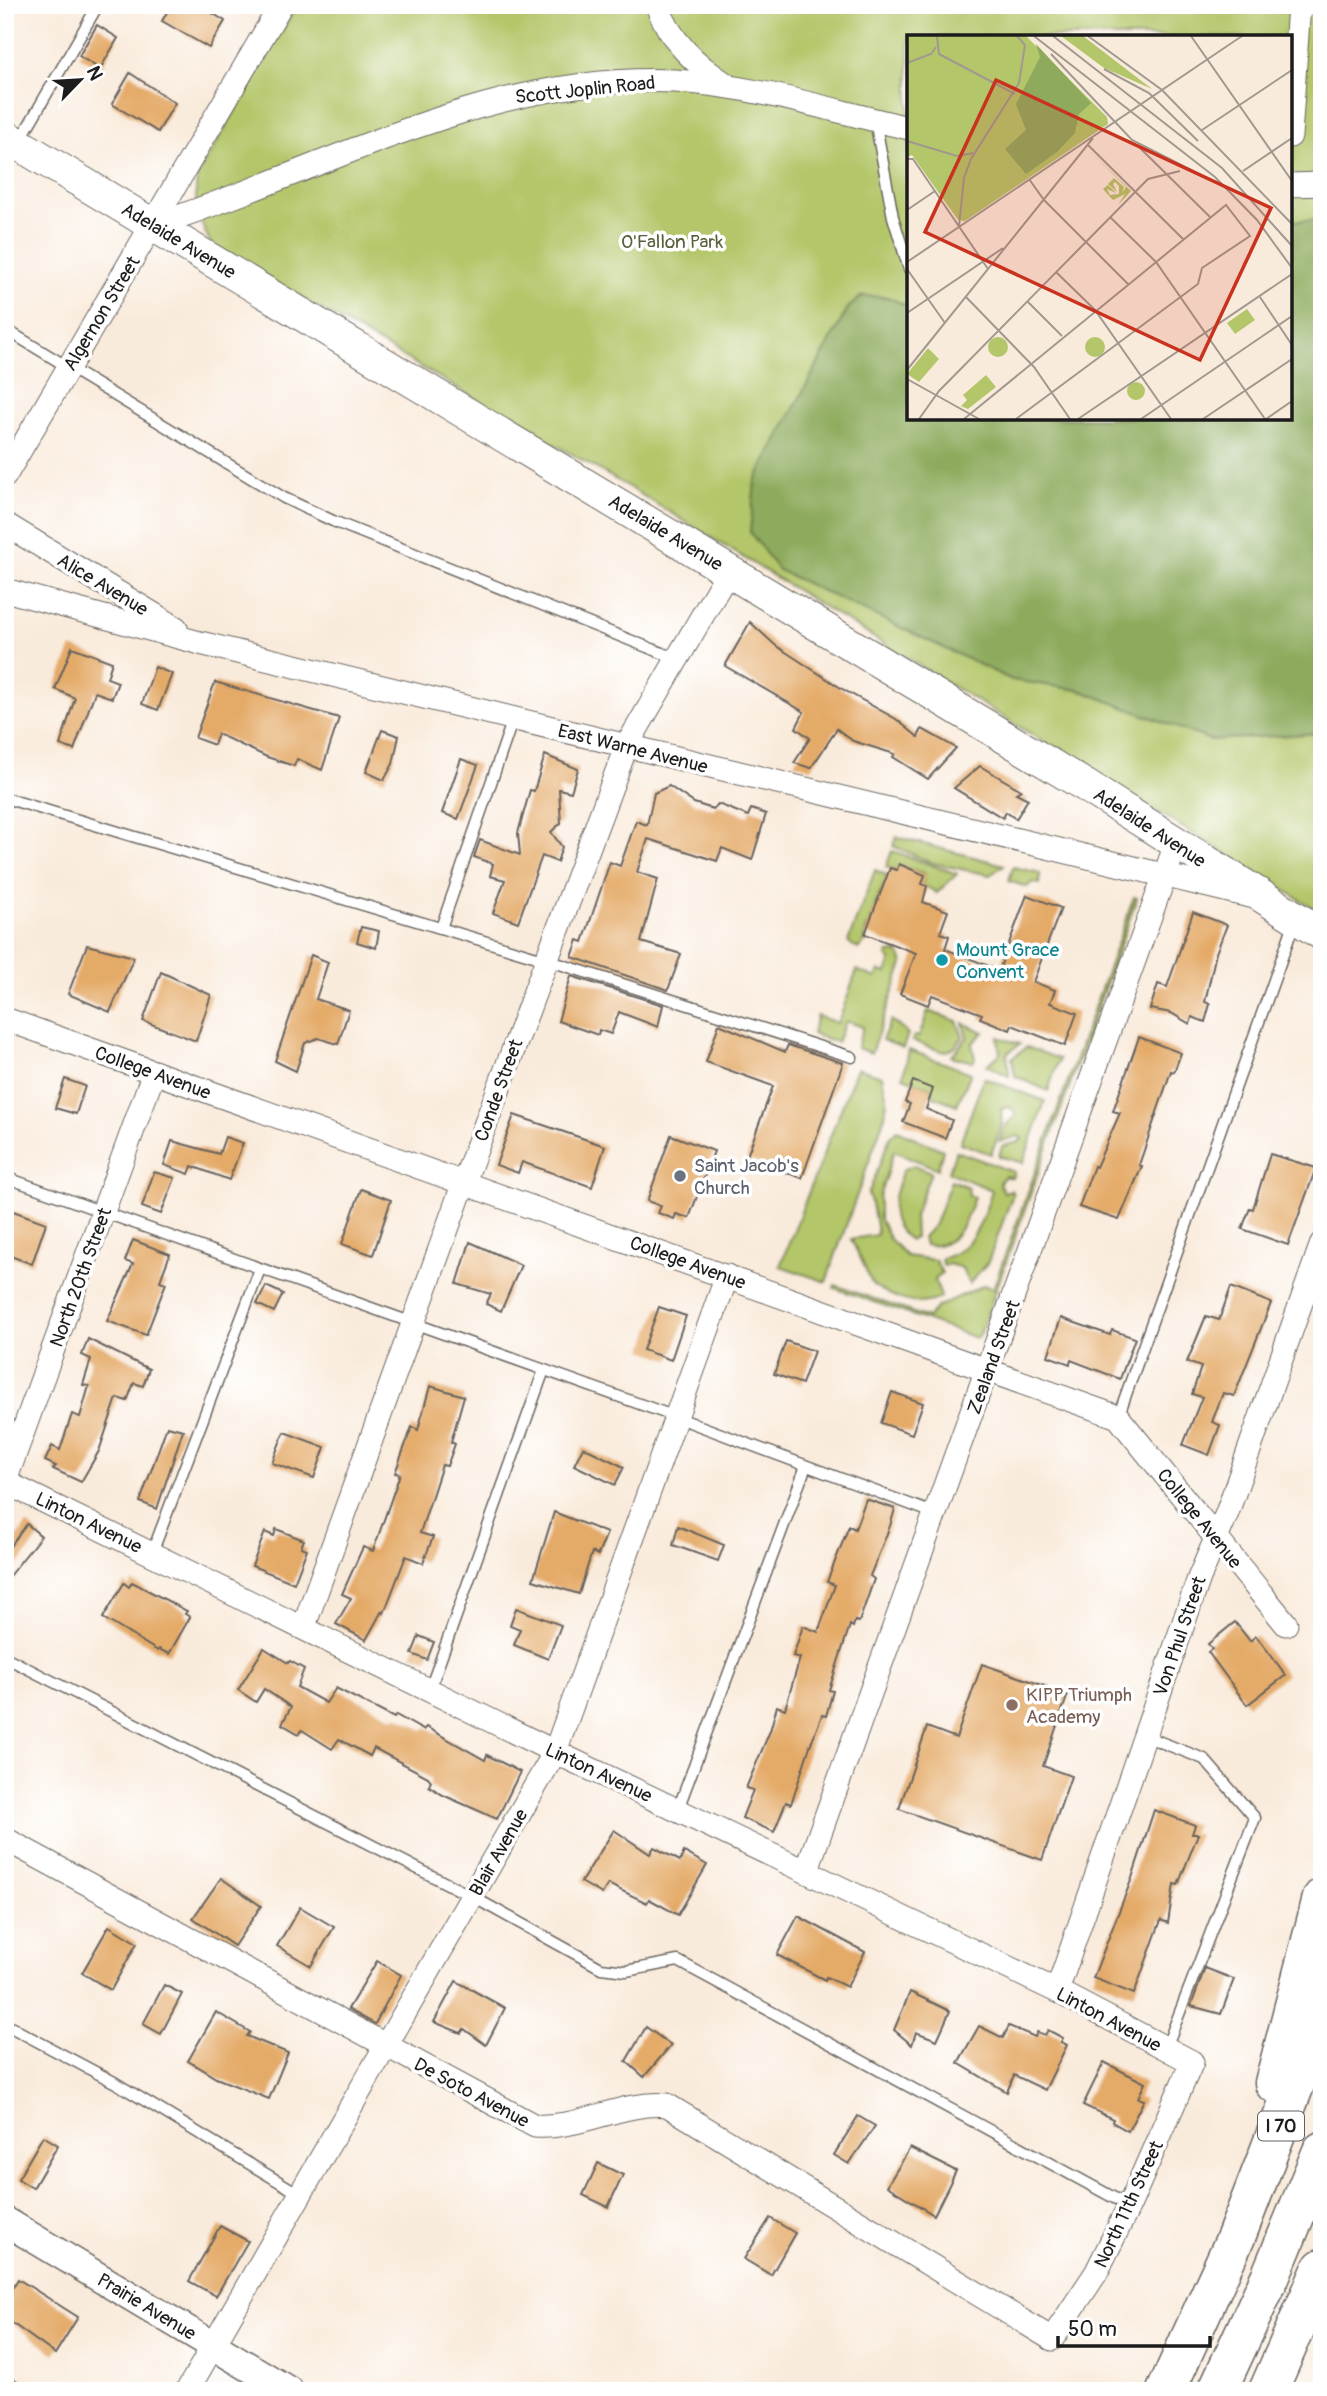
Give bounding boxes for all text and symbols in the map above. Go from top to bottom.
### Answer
inset map [907,35,1292,420]
north arrow [46,46,116,116]
text: N [81,62,108,84]
street label: Scott Joplin Road [514,71,656,109]
street label: Adelaide Avenue [117,197,241,285]
park label: O'Fallon Park [621,230,723,254]
street label: Algernon Street [58,251,146,375]
street label: Adelaide Avenue [604,489,728,577]
street label: Alice Avenue [53,548,153,622]
street label: East Warne Avenue [555,719,711,779]
street label: Adelaide Avenue [1089,783,1211,873]
place label: Mount Grace Convent [956,938,1060,984]
marker: Mount Grace Convent [934,952,950,968]
street label: Conde Street [469,1036,529,1145]
street label: College Avenue [91,1041,215,1105]
place label: Saint Jacob's Church [694,1154,799,1200]
marker: Saint Jacob's Church [672,1168,688,1184]
street label: North 20th Street [45,1204,117,1350]
street label: College Avenue [626,1231,750,1295]
street label: Zealand Street [962,1297,1026,1418]
street label: College Avenue [1152,1464,1247,1574]
street label: Linton Avenue [31,1487,146,1559]
street label: Von Phul Street [1148,1573,1212,1700]
place label: KIPP Triumph Academy [1026,1683,1132,1729]
marker: KIPP Triumph Academy [1004,1697,1020,1713]
street label: Linton Avenue [541,1738,657,1808]
street label: Blair Avenue [464,1804,534,1900]
street label: Linton Avenue [1052,1982,1166,2058]
street label: De Soto Avenue [410,2052,534,2134]
road number: I 70 [1258,2112,1304,2140]
street label: North 11th Street [1089,2137,1169,2272]
street label: Prairie Avenue [93,2268,201,2346]
scale bar [1058,2305,1210,2349]
text: 50 m [1068,2316,1117,2343]

